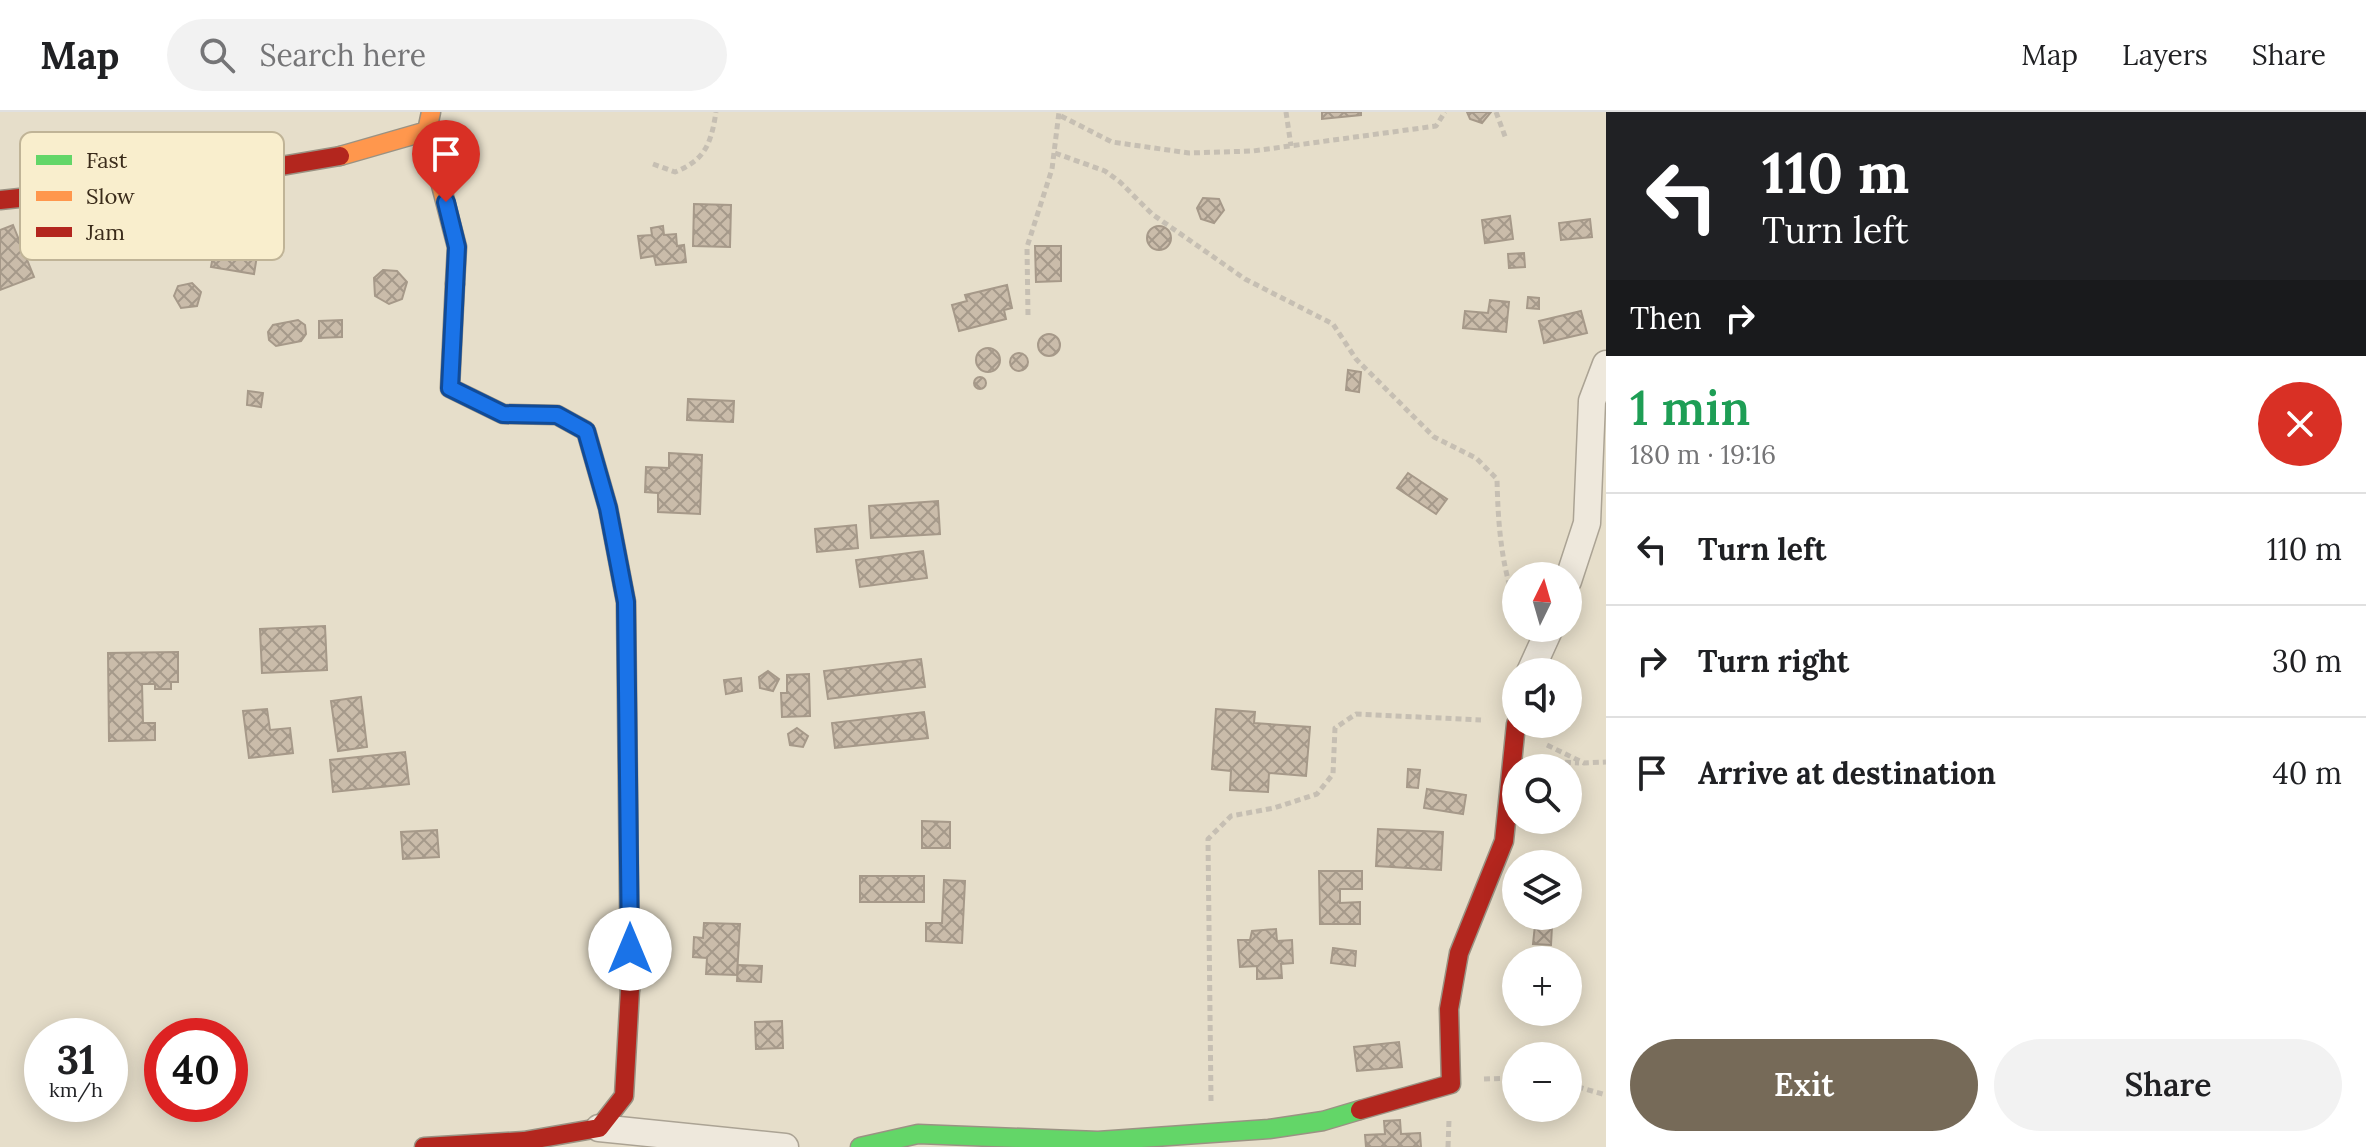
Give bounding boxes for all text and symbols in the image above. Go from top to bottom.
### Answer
search box [167,19,727,91]
text: Map [40,31,119,79]
icon: search [195,33,239,77]
text: Search here [259,36,426,74]
text: Map [2021,37,2078,73]
text: Layers [2122,37,2208,73]
text: Share [2252,37,2326,73]
pin [412,120,480,202]
legend [20,132,284,260]
icon: arrive [424,132,468,176]
text: 110 m [1762,137,1909,208]
icon: left [1630,144,1734,248]
text: Fast [86,146,128,174]
text: Slow [86,182,135,210]
text: Turn left [1762,207,1909,253]
text: Jam [85,218,125,246]
icon: right [1718,296,1762,340]
text: Then [1630,299,1702,337]
text: 1 min [1630,377,1750,438]
button: close [2258,382,2342,466]
text: 180 m · 19:16 [1630,438,1776,471]
icon: left [1630,527,1674,571]
text: Turn left [1698,530,1826,568]
text: 110 m [2267,530,2342,568]
north arrow [1502,562,1582,642]
map controls [1502,562,1582,1122]
icon: right [1630,639,1674,683]
text: Turn right [1698,642,1849,680]
text: 30 m [2272,642,2342,680]
button: sound [1502,658,1582,738]
icon: arrive [1630,751,1674,795]
button: search [1502,754,1582,834]
text: Arrive at destination [1698,754,1996,792]
text: 40 m [2272,754,2342,792]
button: layers [1502,850,1582,930]
position arrow [588,907,672,991]
button: + [1502,946,1582,1026]
speed limit sign: 40 [144,1018,248,1122]
text: 31 [57,1034,95,1085]
button: Exit [1630,1039,1978,1131]
button: Share [1994,1039,2342,1131]
button: − [1502,1042,1582,1122]
text: km/h [49,1077,103,1102]

